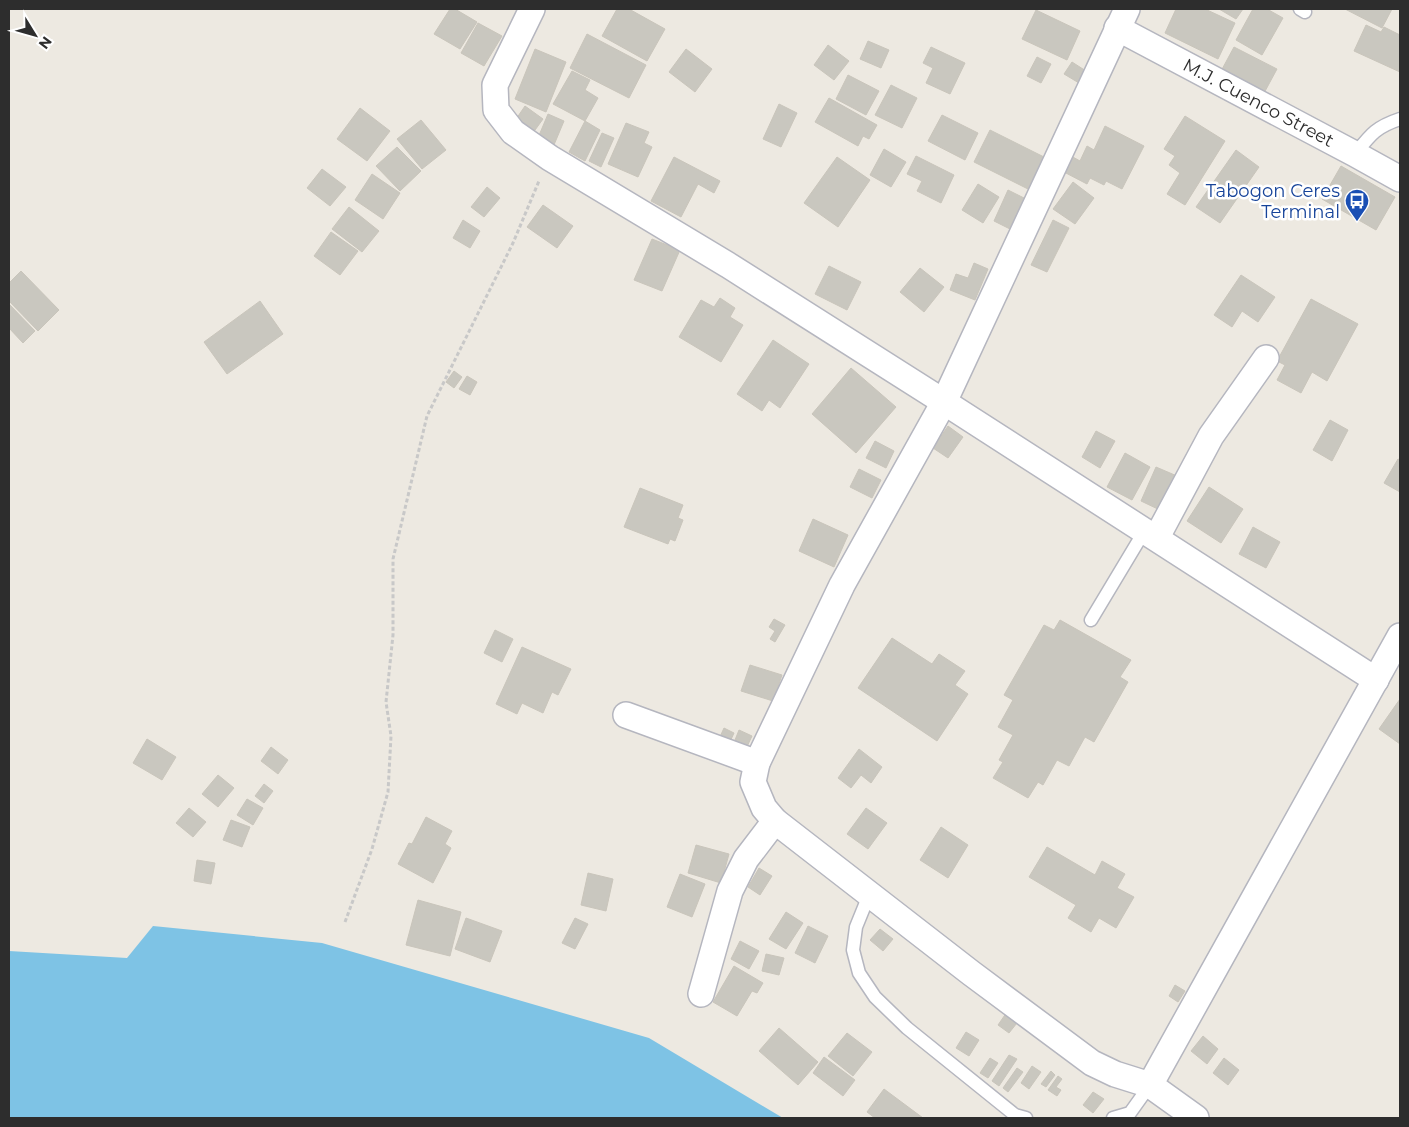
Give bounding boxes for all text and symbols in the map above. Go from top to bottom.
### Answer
north arrow [10,10,60,60]
text: N [35,33,56,53]
street label: M.J. Cuenco Street [1179,54,1338,152]
place label: Tabogon Ceres Terminal [1206,180,1340,223]
bus stop icon: Tabogon Ceres Terminal [1344,188,1370,222]

